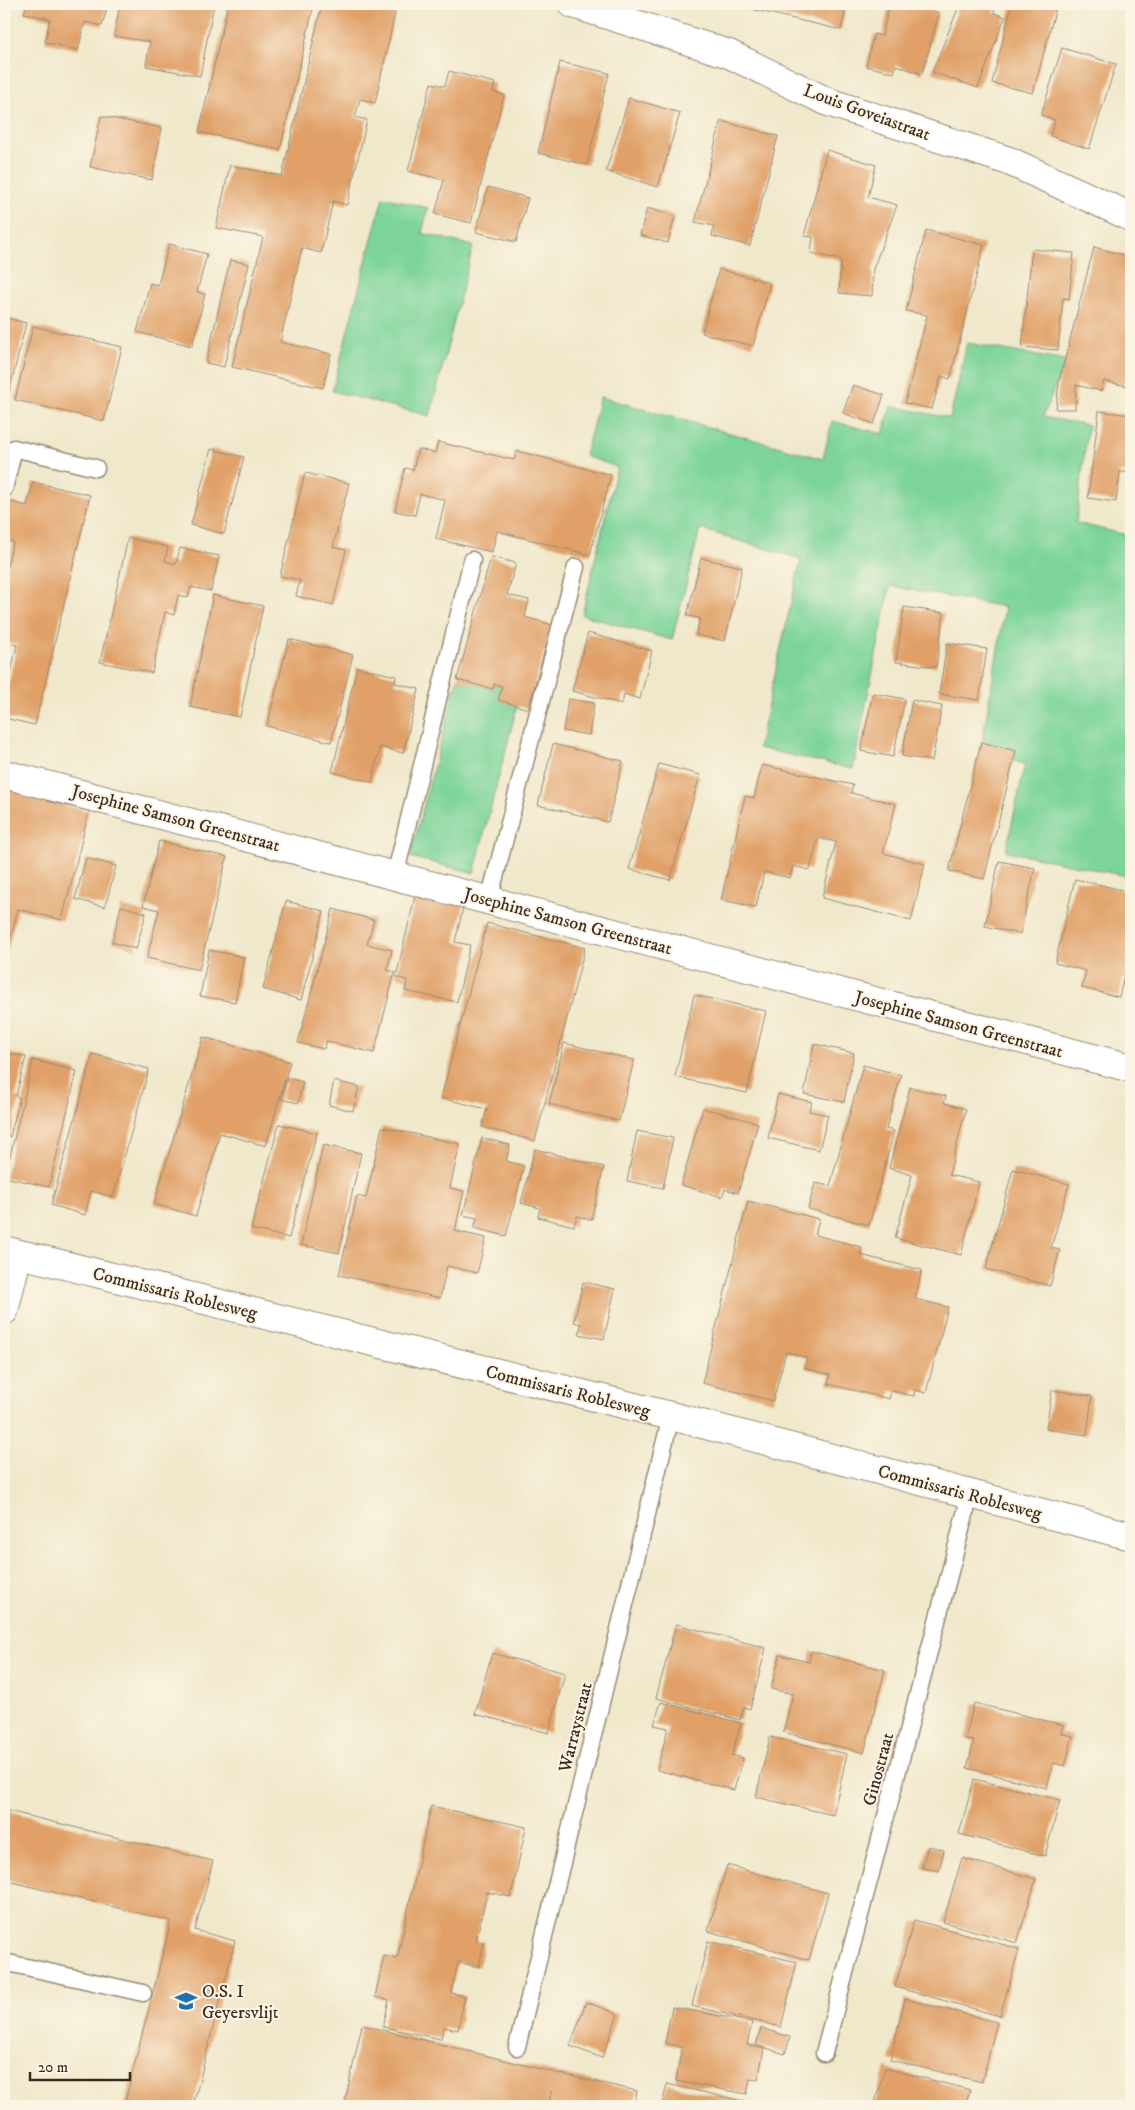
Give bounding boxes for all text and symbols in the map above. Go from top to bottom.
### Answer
street label: Louis Goveiastraat [800,80,933,146]
street label: Josephine Samson Greenstraat [67,780,282,857]
street label: Josephine Samson Greenstraat [459,883,674,960]
street label: Josephine Samson Greenstraat [850,986,1065,1063]
street label: Commissaris Roblesweg [90,1263,260,1325]
street label: Commissaris Roblesweg [483,1361,653,1423]
street label: Commissaris Roblesweg [875,1460,1044,1525]
street label: Warraystraat [554,1680,598,1776]
street label: Ginostraat [859,1730,899,1808]
place label: O.S. I Geyersvlijt [202,1981,279,2024]
school or university icon: O.S. I Geyersvlijt [173,1988,199,2014]
scale bar [30,2050,130,2082]
text: 20 m [38,2058,68,2077]

